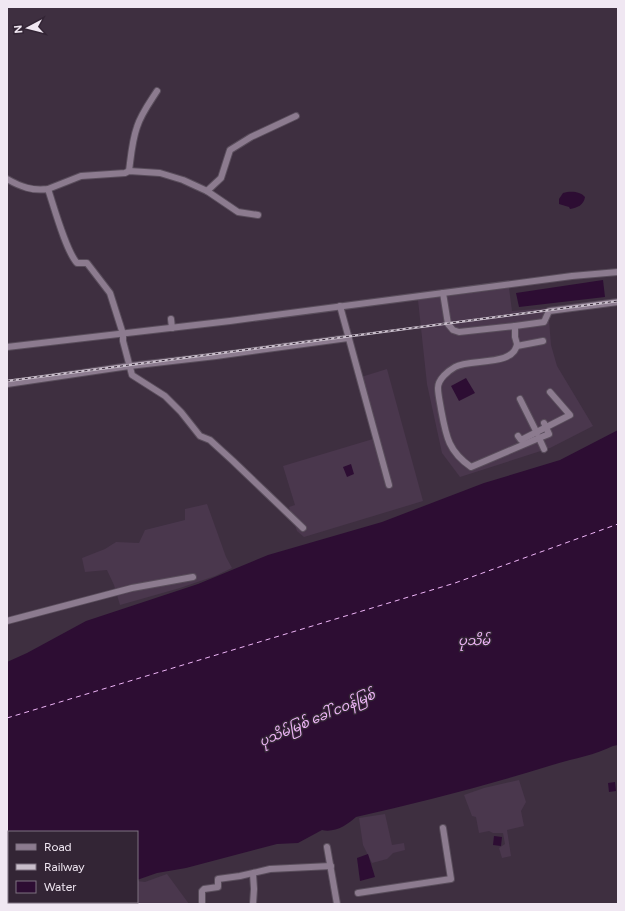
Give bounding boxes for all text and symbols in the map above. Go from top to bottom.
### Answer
north arrow [8,8,48,48]
text: N [12,24,26,34]
water label: ပုသိမ် [458,631,492,652]
water label: ပုသိမ်မြစ် ခေါ် ငဝန်မြစ် [256,684,380,753]
legend [8,831,138,903]
text: Road [44,840,72,854]
text: Railway [44,860,85,874]
text: Water [44,880,76,894]

